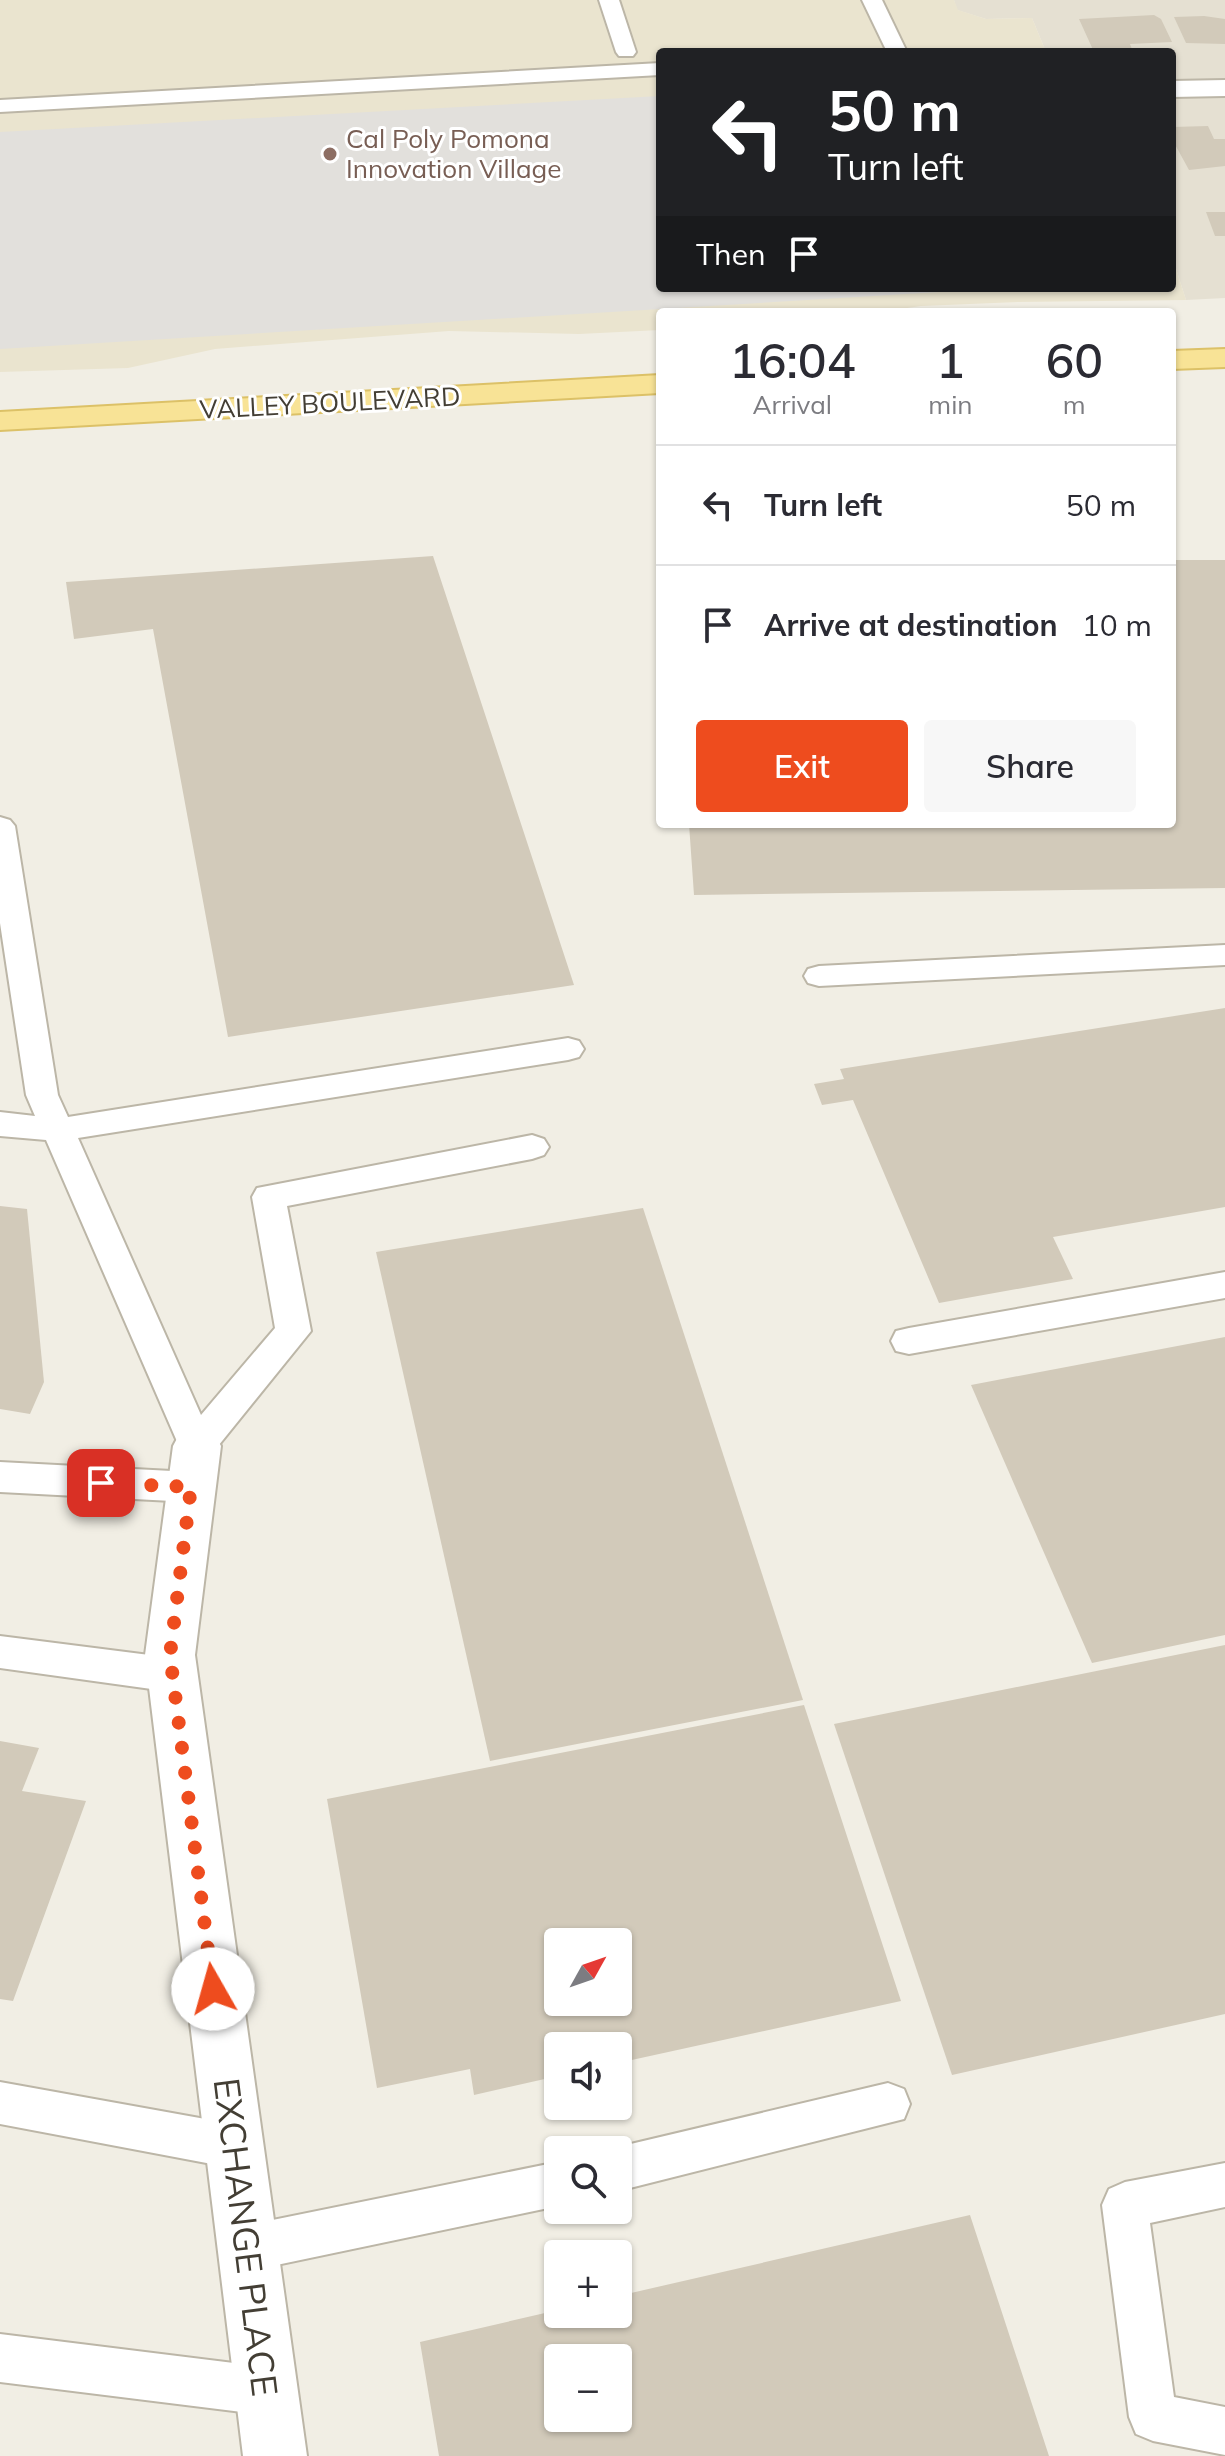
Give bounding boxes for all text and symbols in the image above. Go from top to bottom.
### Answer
text: 50 m [828,75,961,145]
icon: left [696,80,800,184]
place label: Cal Poly Pomona Innovation Village [346,122,561,185]
text: Turn left [828,144,964,189]
marker: Cal Poly Pomona Innovation Village [321,145,339,163]
icon: arrive [782,232,826,276]
text: Then [696,235,766,273]
text: 16:04 [729,330,855,390]
text: 1 [936,330,965,390]
text: 60 [1045,330,1103,390]
street label: VALLEY BOULEVARD [199,379,461,426]
text: Arrival [752,388,832,421]
text: min [928,388,973,421]
text: m [1063,388,1086,421]
icon: left [696,483,740,527]
text: Turn left [764,486,882,524]
text: 50 m [1066,486,1136,524]
icon: arrive [696,603,740,647]
text: Arrive at destination [764,606,1058,644]
text: 10 m [1082,606,1152,644]
button: Exit [696,720,908,812]
button: Share [924,720,1136,812]
pin [67,1449,135,1517]
icon: arrive [79,1461,123,1505]
north arrow [544,1928,632,2016]
map controls [544,1928,632,2432]
position arrow [171,1947,255,2031]
button: sound [544,2032,632,2120]
street label: EXCHANGE PLACE [205,2075,288,2398]
button: search [544,2136,632,2224]
button: + [544,2240,632,2328]
button: − [544,2344,632,2432]

